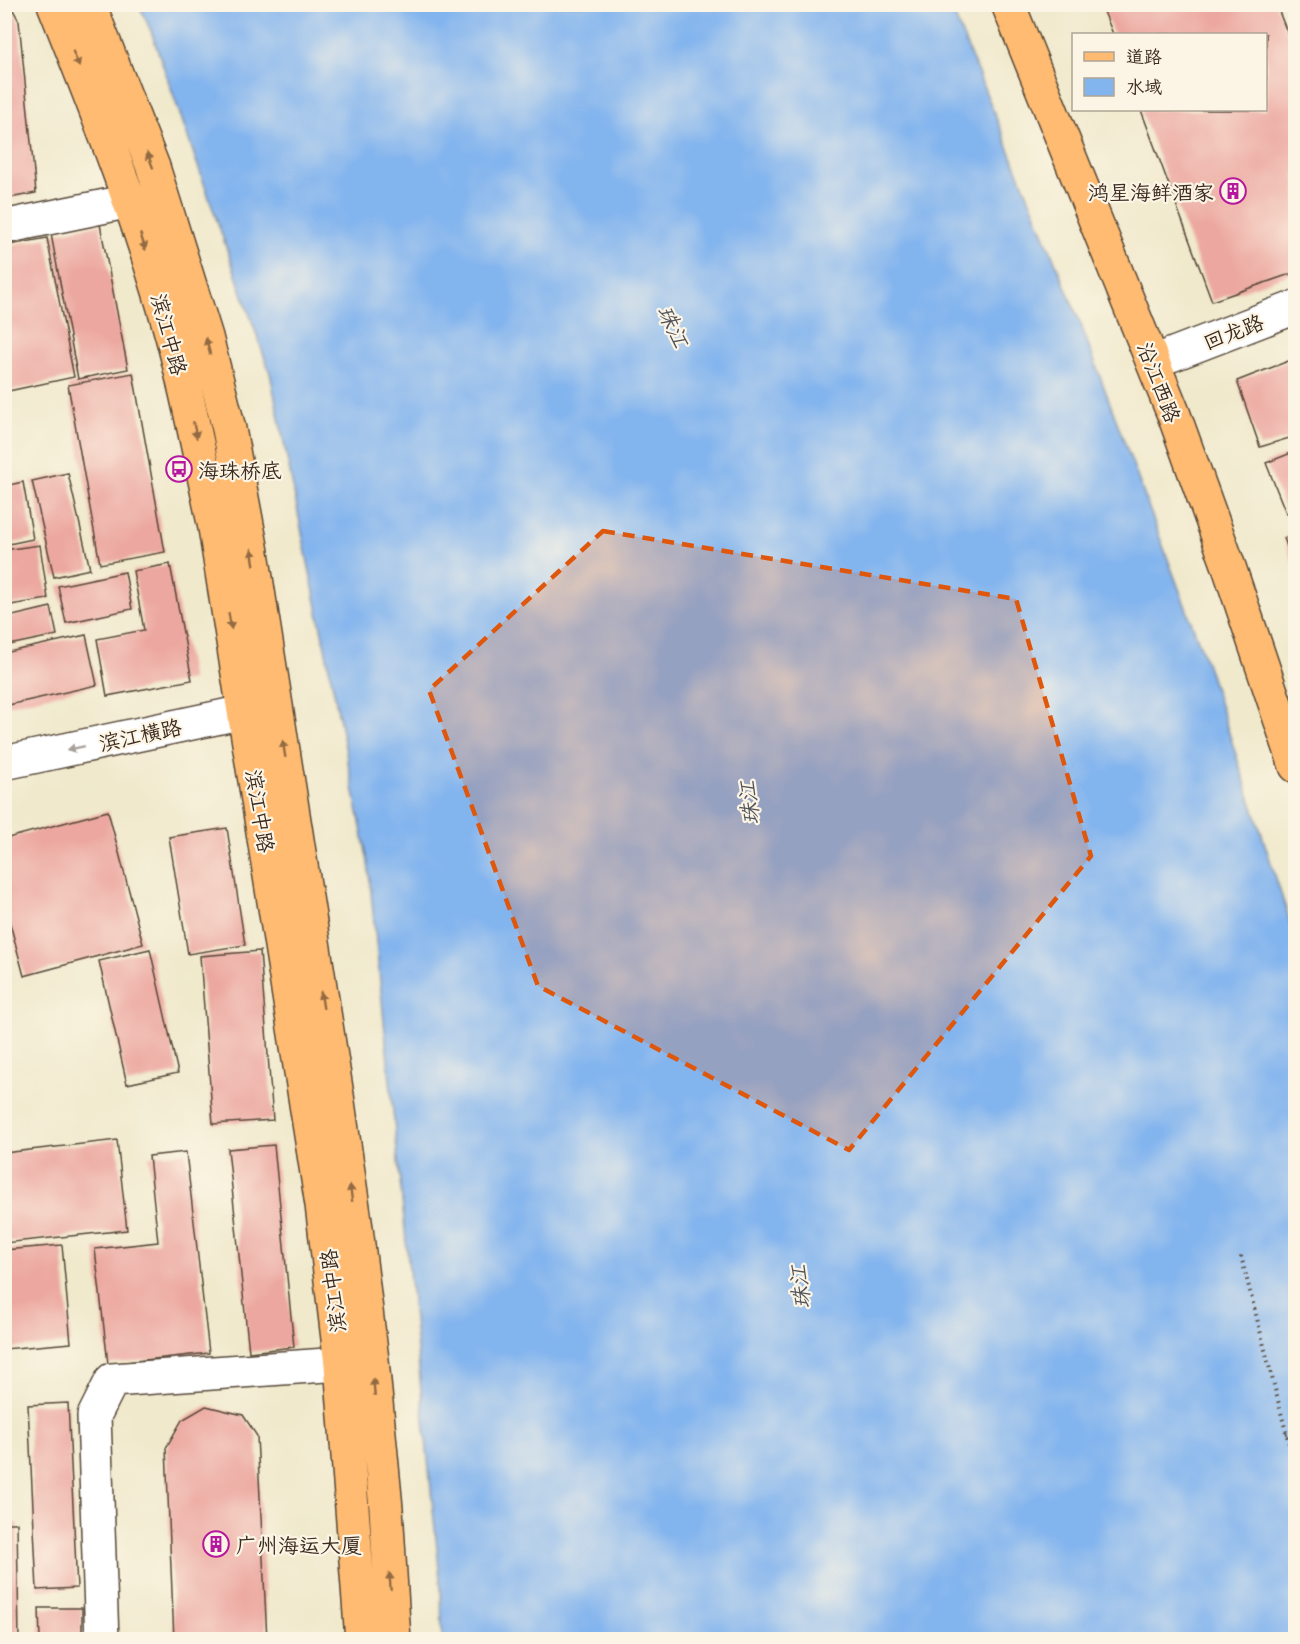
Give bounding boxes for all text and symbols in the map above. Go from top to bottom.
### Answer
legend [1072,33,1267,111]
text: 道路 [1126,44,1162,68]
one-way arrow [72,50,81,68]
text: 水域 [1126,74,1162,98]
one-way arrow [145,150,155,168]
building icon: 鸿星海鲜酒家 [1218,176,1248,206]
place label: 鸿星海鲜酒家 [1088,178,1214,205]
one-way arrow [139,233,148,251]
street label: 滨江中路 [146,290,194,378]
water label: 珠江 [652,300,697,353]
street label: 回龙路 [1199,307,1267,355]
one-way arrow [202,337,212,355]
street label: 沿江西路 [1132,338,1188,426]
one-way arrow [191,420,200,439]
bus stop icon: 海珠桥底 [164,454,194,484]
place label: 海珠桥底 [198,456,282,483]
one-way arrow [249,547,258,566]
one-way arrow [226,612,235,631]
street label: 滨江横路 [96,712,184,756]
one-way arrow [279,740,288,759]
one-way arrow [66,744,85,753]
street label: 滨江中路 [241,767,281,855]
water label: 珠江 [731,779,765,826]
one-way arrow [318,991,327,1010]
one-way arrow [346,1184,355,1203]
street label: 滨江中路 [313,1248,351,1334]
water label: 珠江 [782,1263,816,1310]
one-way arrow [369,1377,379,1396]
building icon: 广州海运大厦 [201,1529,231,1559]
place label: 广州海运大厦 [236,1531,362,1558]
one-way arrow [386,1572,395,1591]

